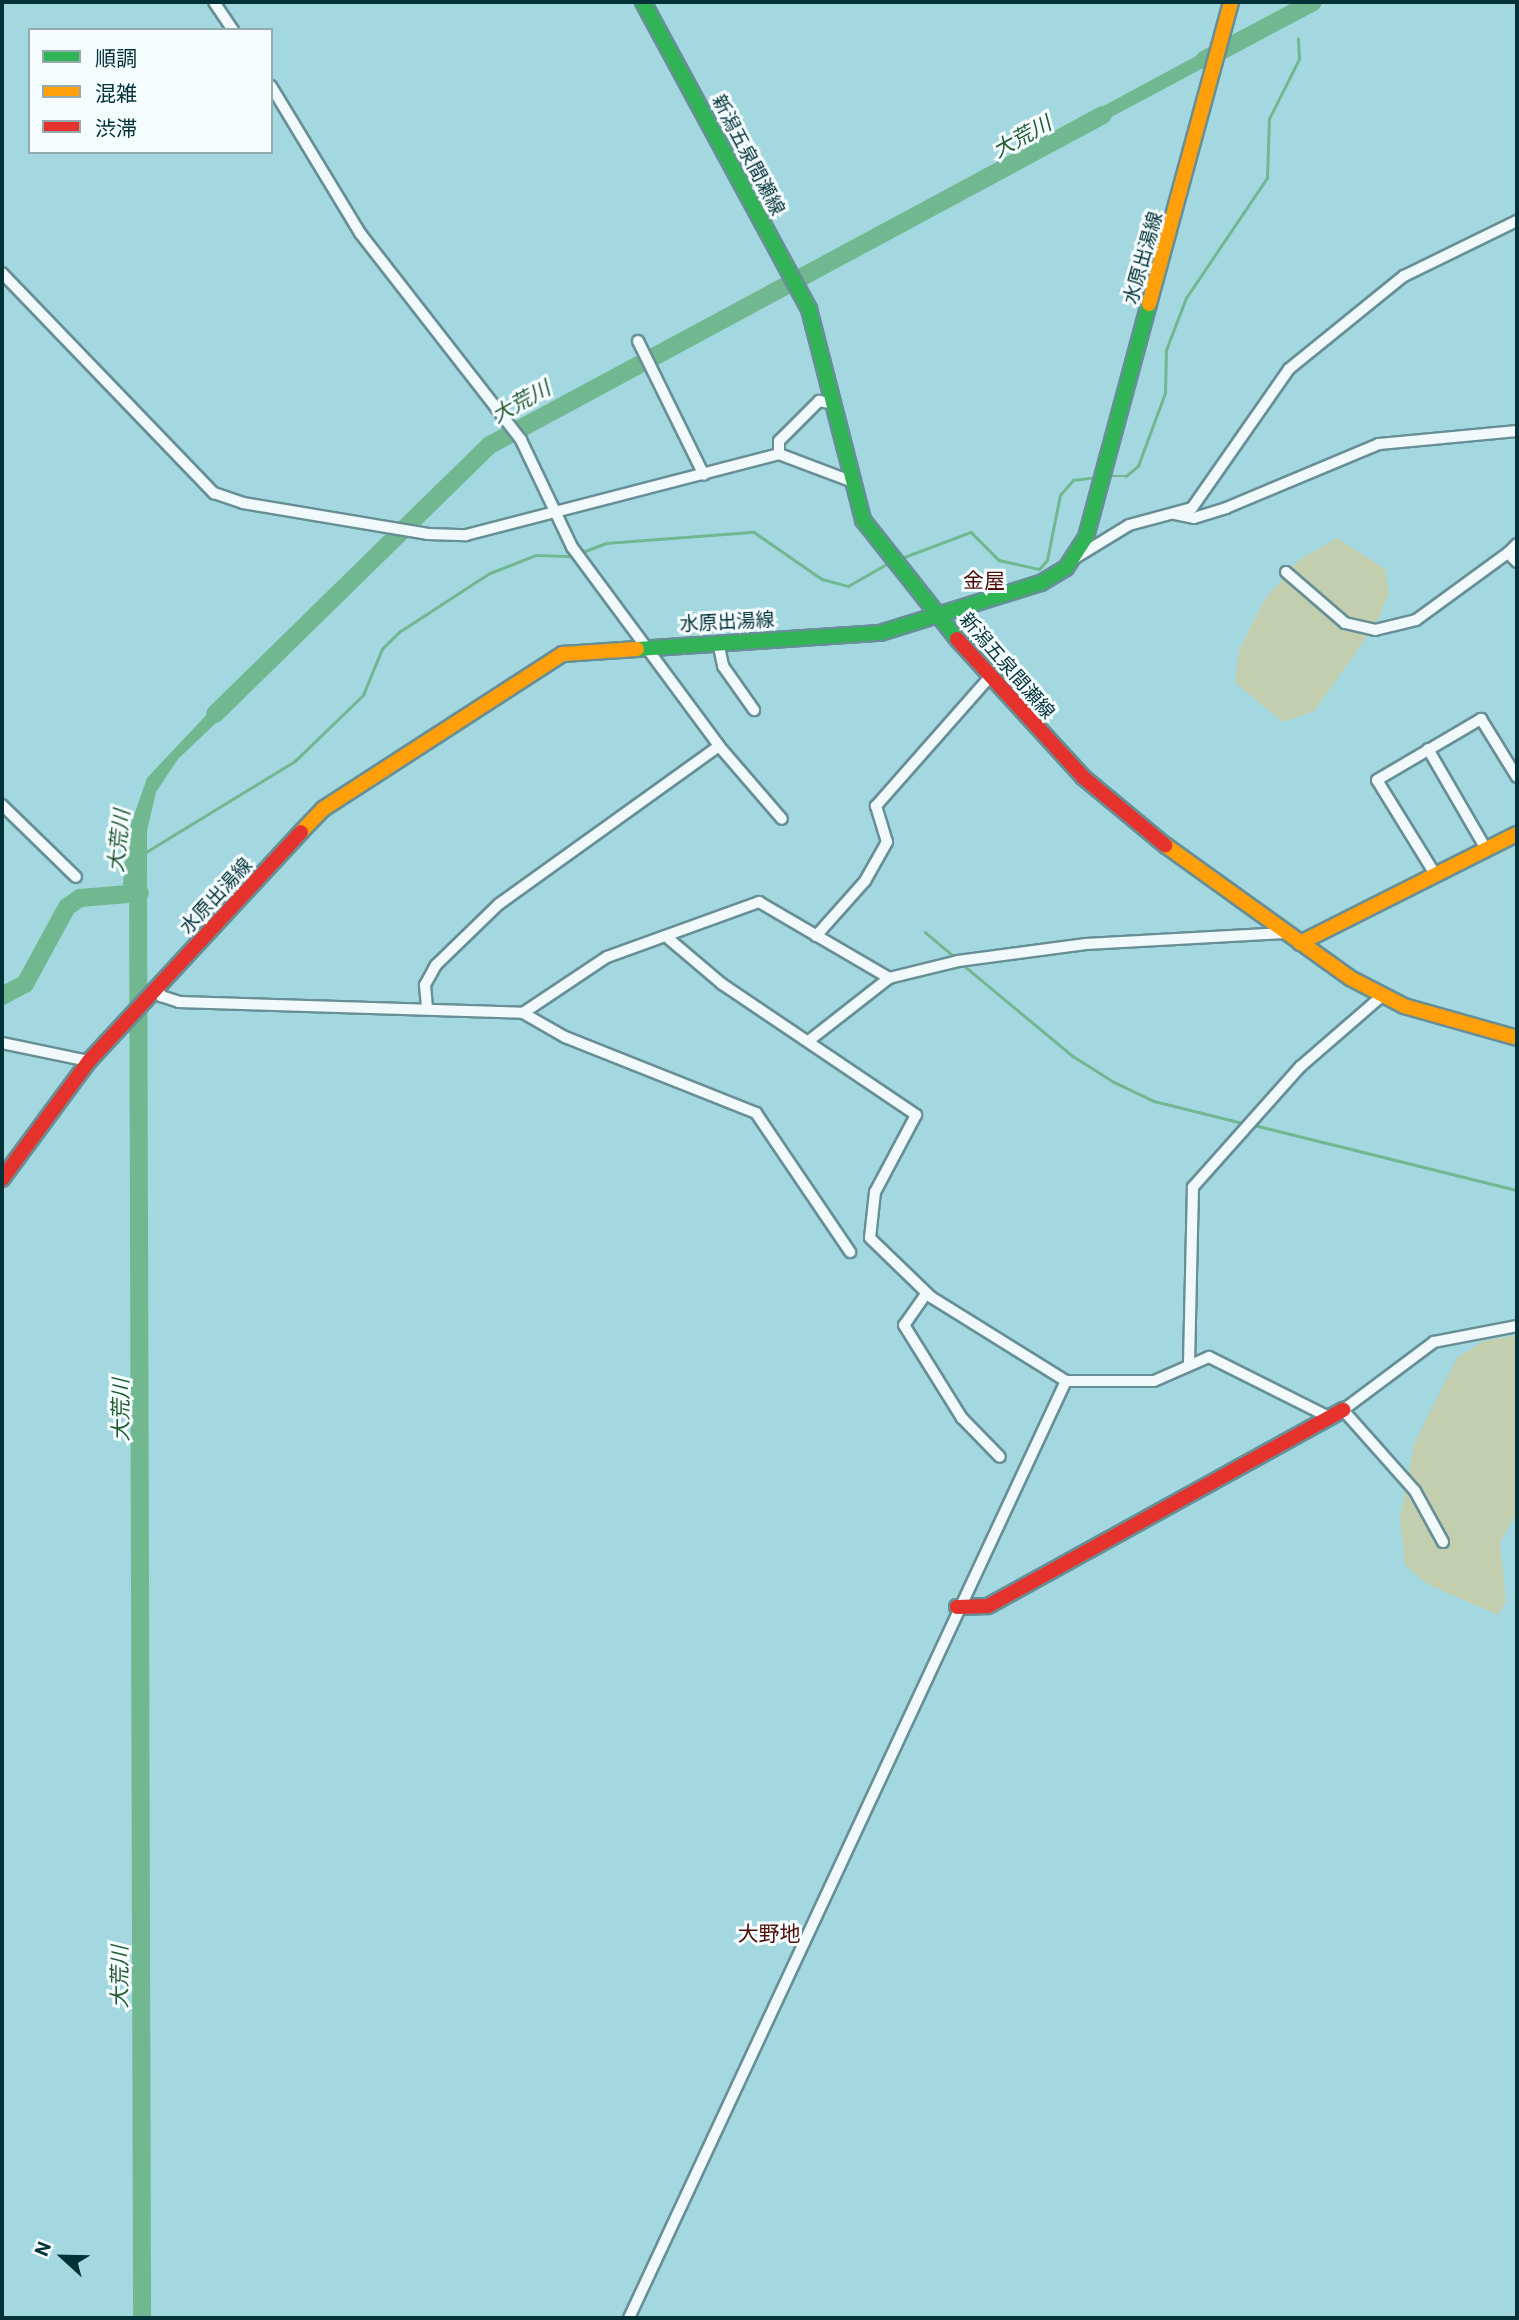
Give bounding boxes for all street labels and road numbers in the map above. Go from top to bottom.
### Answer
street label: 新潟五泉間瀬線 [707,91,789,219]
street label: 水原出湯線 [1119,209,1167,307]
street label: 水原出湯線 [679,608,775,636]
street label: 新潟五泉間瀬線 [955,608,1059,724]
street label: 水原出湯線 [175,853,257,939]

